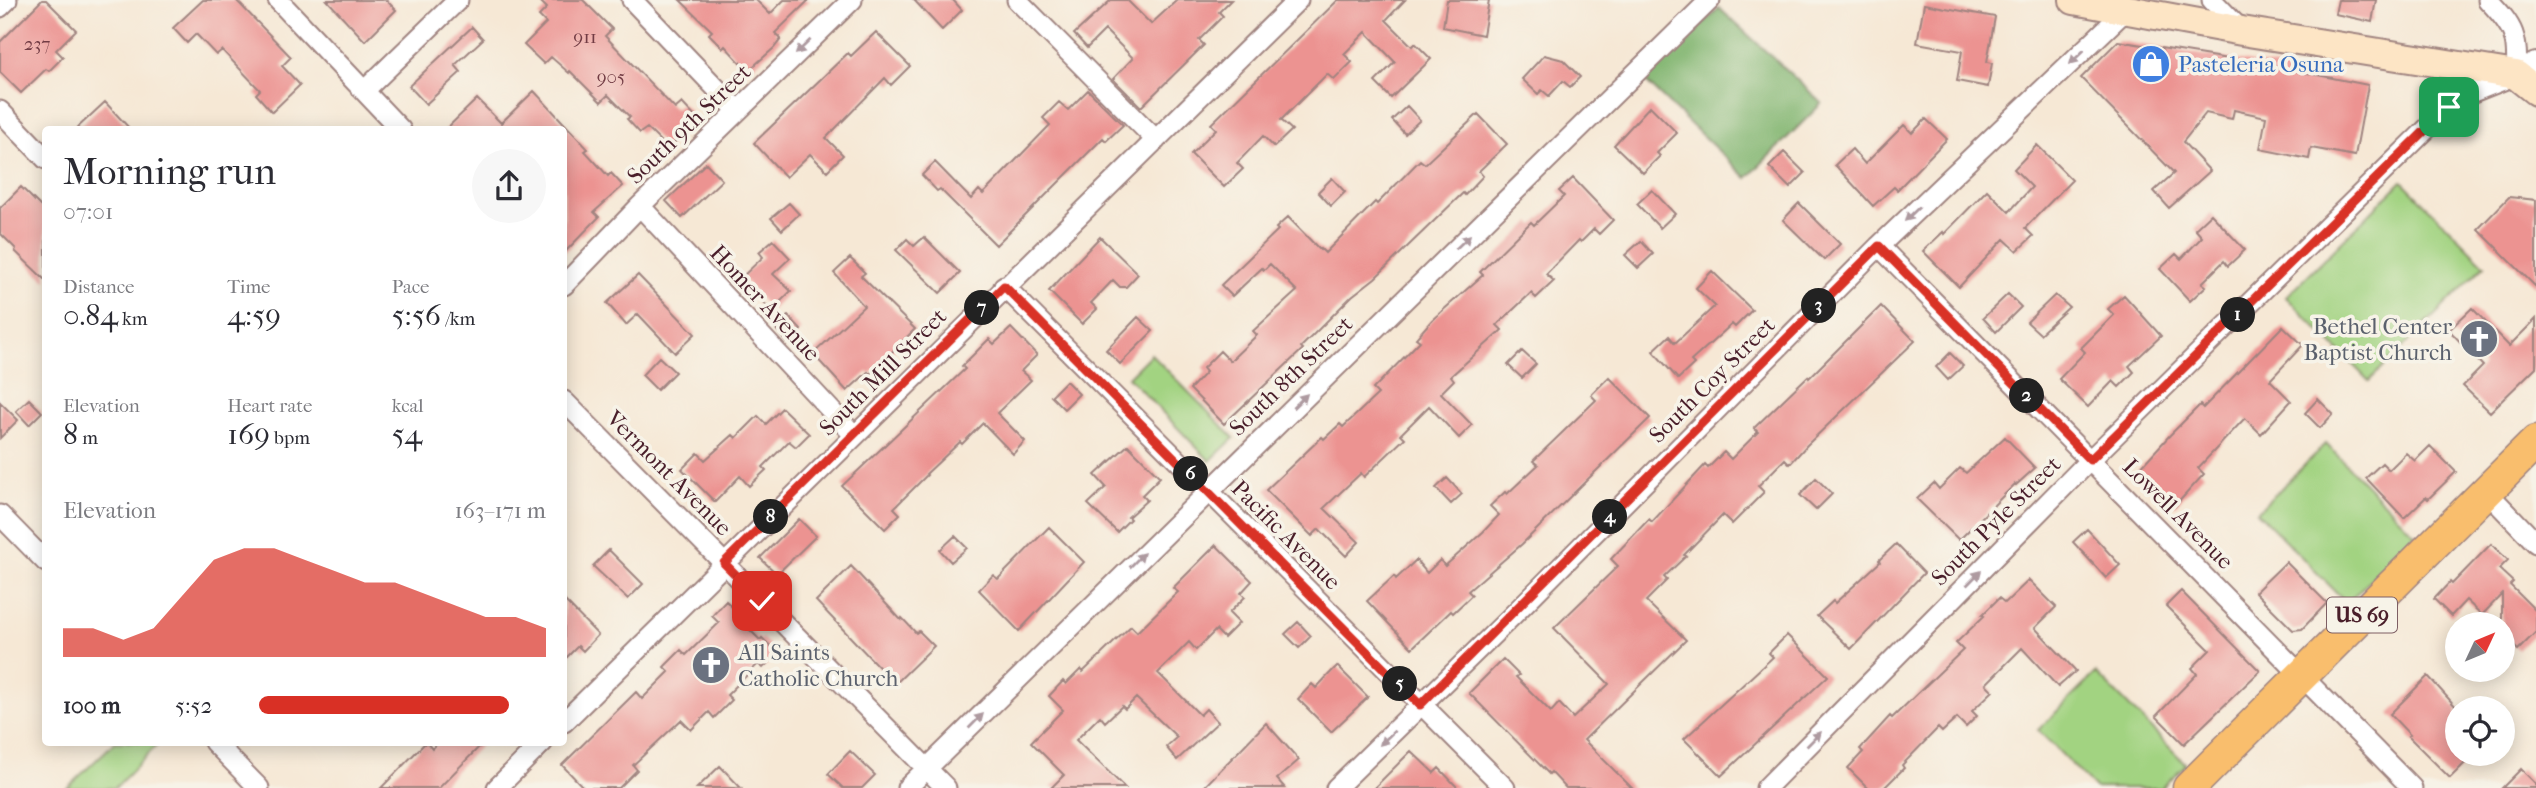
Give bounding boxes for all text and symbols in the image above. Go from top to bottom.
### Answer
house number: 911 [573,26,597,48]
house number: 237 [24,33,50,55]
one-way arrow [795,39,812,55]
shop icon: Pasteleria Osuna [2130,43,2172,85]
one-way arrow [2068,49,2086,65]
place label: Pasteleria Osuna [2178,51,2344,78]
street label: South 9th Street [622,58,756,190]
house number: 905 [597,66,625,88]
pin [2419,77,2479,137]
icon: arrive [2430,88,2468,126]
text: Morning run [63,149,276,194]
button: share [472,149,546,223]
text: 07:01 [63,198,113,225]
one-way arrow [1904,206,1921,222]
one-way arrow [1454,235,1471,251]
street label: Homer Avenue [704,239,826,367]
text: Distance [63,276,134,298]
text: Time [227,276,271,298]
text: Pace [392,276,430,298]
pin: 3 [1801,288,1836,324]
pin: 7 [964,290,1000,326]
text: 3 [1815,294,1822,316]
text: 7 [977,296,986,318]
text: 0.84 [63,298,118,333]
text: 4:59 [227,298,281,333]
text: 5:56 [392,298,441,333]
pin: 1 [2220,298,2256,332]
street label: South Mill Street [814,303,952,441]
text: 1 [2234,303,2241,325]
text: km [118,308,148,330]
text: /km [441,308,475,330]
street label: South 8th Street [1224,310,1358,442]
street label: South Coy Street [1644,312,1780,448]
place label: Bethel Center Baptist Church [2304,313,2452,366]
church icon: Bethel Center Baptist Church [2458,318,2500,360]
pin: 2 [2010,378,2044,414]
text: 2 [2022,384,2031,406]
one-way arrow [1291,393,1308,410]
text: Elevation [63,395,140,417]
text: Heart rate [227,395,312,417]
text: kcal [392,395,424,417]
street label: Vermont Avenue [600,404,737,541]
text: 8 [63,417,78,452]
text: 169 [227,417,270,452]
text: 54 [392,417,422,452]
text: m [78,427,98,449]
text: bpm [270,427,310,449]
street label: South Pyle Street [1926,451,2066,591]
street label: Lowell Avenue [2117,453,2239,575]
pin: 6 [1174,456,1208,491]
text: 6 [1185,462,1196,484]
street label: Pacific Avenue [1226,475,1346,595]
text: Elevation [63,497,156,524]
text: 163–171 m [454,497,546,524]
pin: 8 [754,500,788,534]
pin: 4 [1592,500,1628,534]
text: 8 [766,505,775,527]
text: 4 [1604,505,1615,527]
one-way arrow [1129,552,1146,569]
one-way arrow [1965,569,1982,586]
pin [732,571,792,631]
icon: check [743,582,781,620]
road number: US 69 [2327,598,2397,632]
north arrow [2445,612,2515,682]
map controls [2445,612,2515,766]
place label: All Saints Catholic Church [737,639,899,692]
church icon: All Saints Catholic Church [690,644,732,686]
pin: 5 [1382,666,1418,702]
text: 5 [1395,672,1404,694]
text: 100 m [63,692,121,719]
text: 5:52 [175,692,212,719]
button: locate [2445,696,2515,766]
one-way arrow [967,712,984,729]
one-way arrow [1378,729,1395,746]
one-way arrow [1805,731,1822,748]

